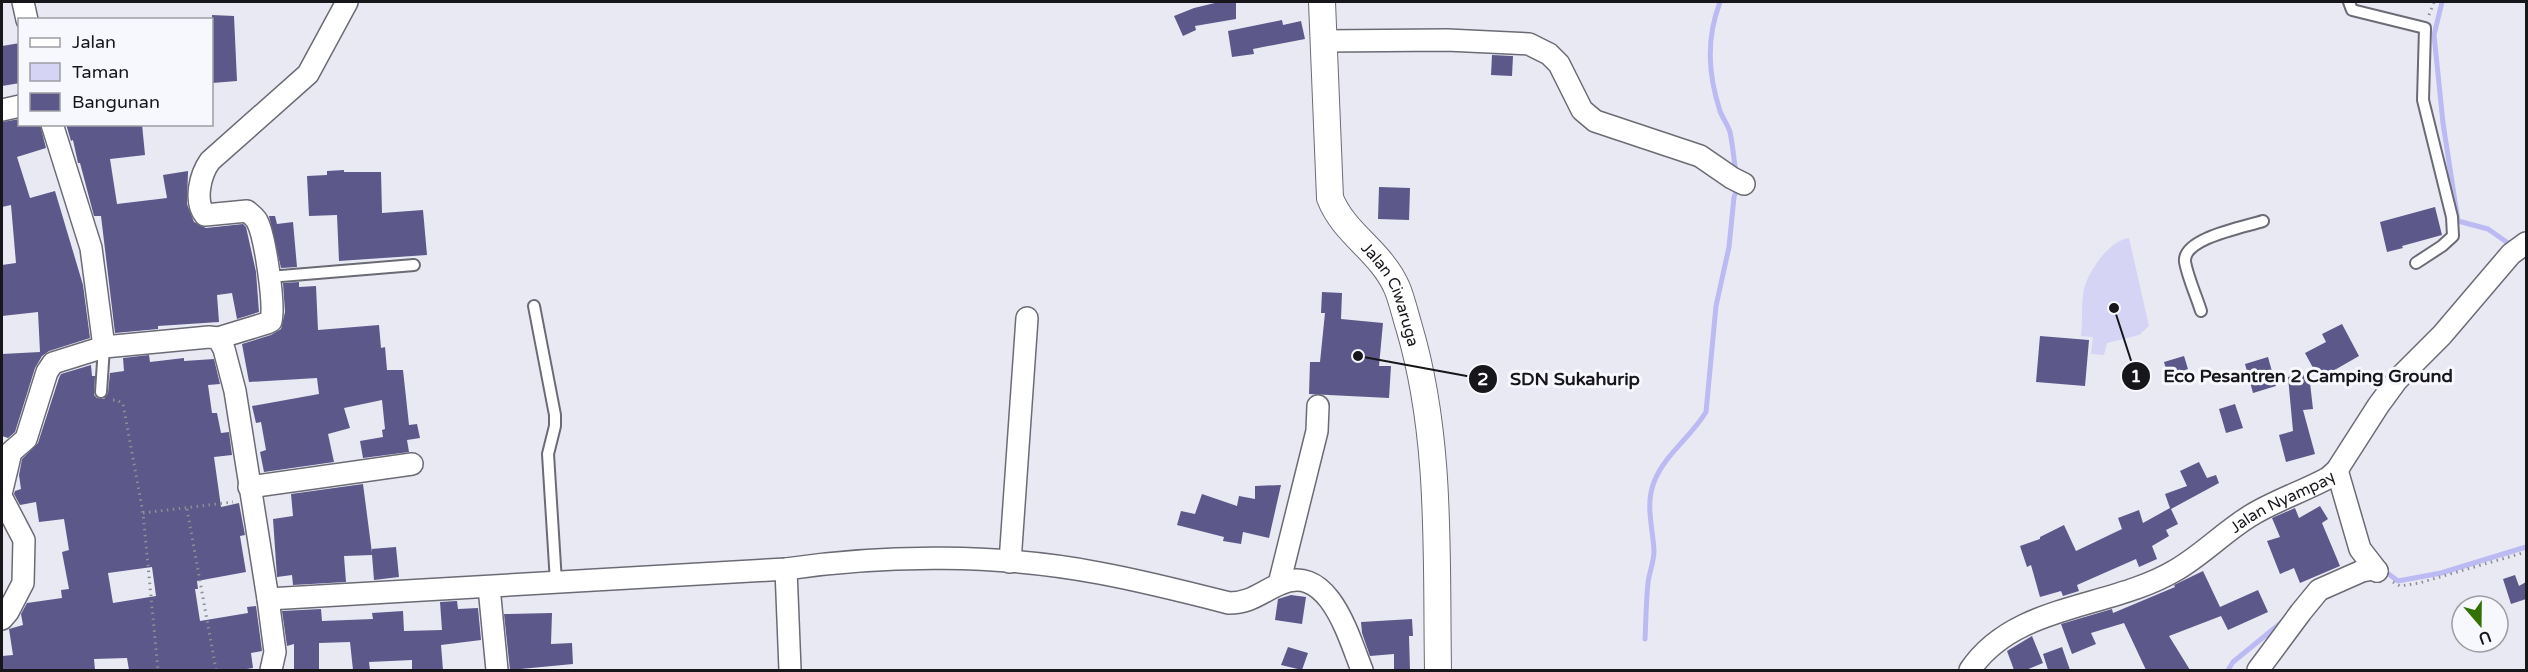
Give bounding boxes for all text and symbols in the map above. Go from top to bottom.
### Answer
legend [18,18,213,126]
text: Jalan [72,31,116,53]
text: Taman [72,61,129,83]
text: Bangunan [72,91,160,113]
street label: Jalan Ciwaruga [1357,238,1423,349]
callout: Eco Pesantren 2 Camping Ground [2121,358,2465,394]
callout: SDN Sukahurip [1468,361,1652,397]
text: 1 [2130,365,2142,387]
text: Eco Pesantren 2 Camping Ground [2163,365,2453,387]
text: 2 [1477,368,1489,390]
text: SDN Sukahurip [1510,368,1640,390]
street label: Jalan Nyampay [2226,467,2340,538]
north arrow [2450,594,2510,654]
text: U [2476,626,2494,649]

